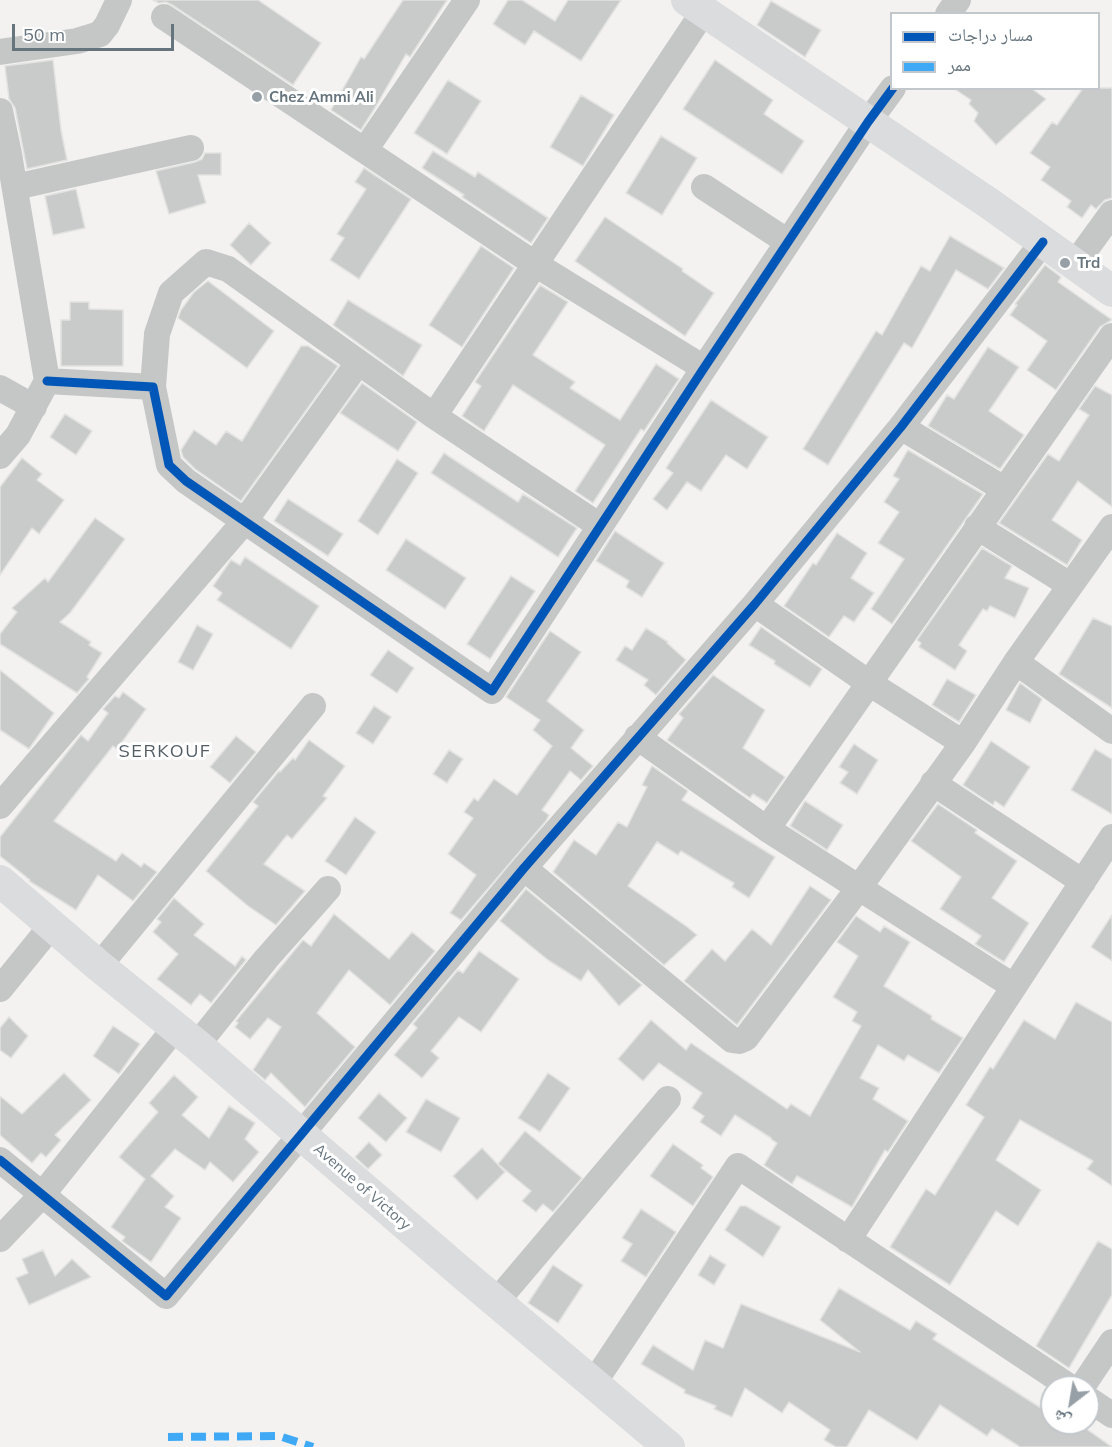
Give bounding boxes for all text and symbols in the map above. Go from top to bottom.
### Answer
scale bar [15,12,177,50]
legend [890,12,1100,90]
text: 50 m [23,23,65,46]
text: مسار دراجات [948,23,1033,46]
text: ممر [948,53,971,76]
place label: Chez Ammi Ali [269,88,374,106]
marker: Chez Ammi Ali [250,90,264,104]
place label: Trd [1077,254,1100,272]
marker: Trd [1058,256,1072,270]
district label: SERKOUF [119,741,211,763]
street label: Avenue of Victory [310,1140,414,1234]
north arrow [1040,1375,1100,1435]
text: ش [1049,1406,1074,1432]

